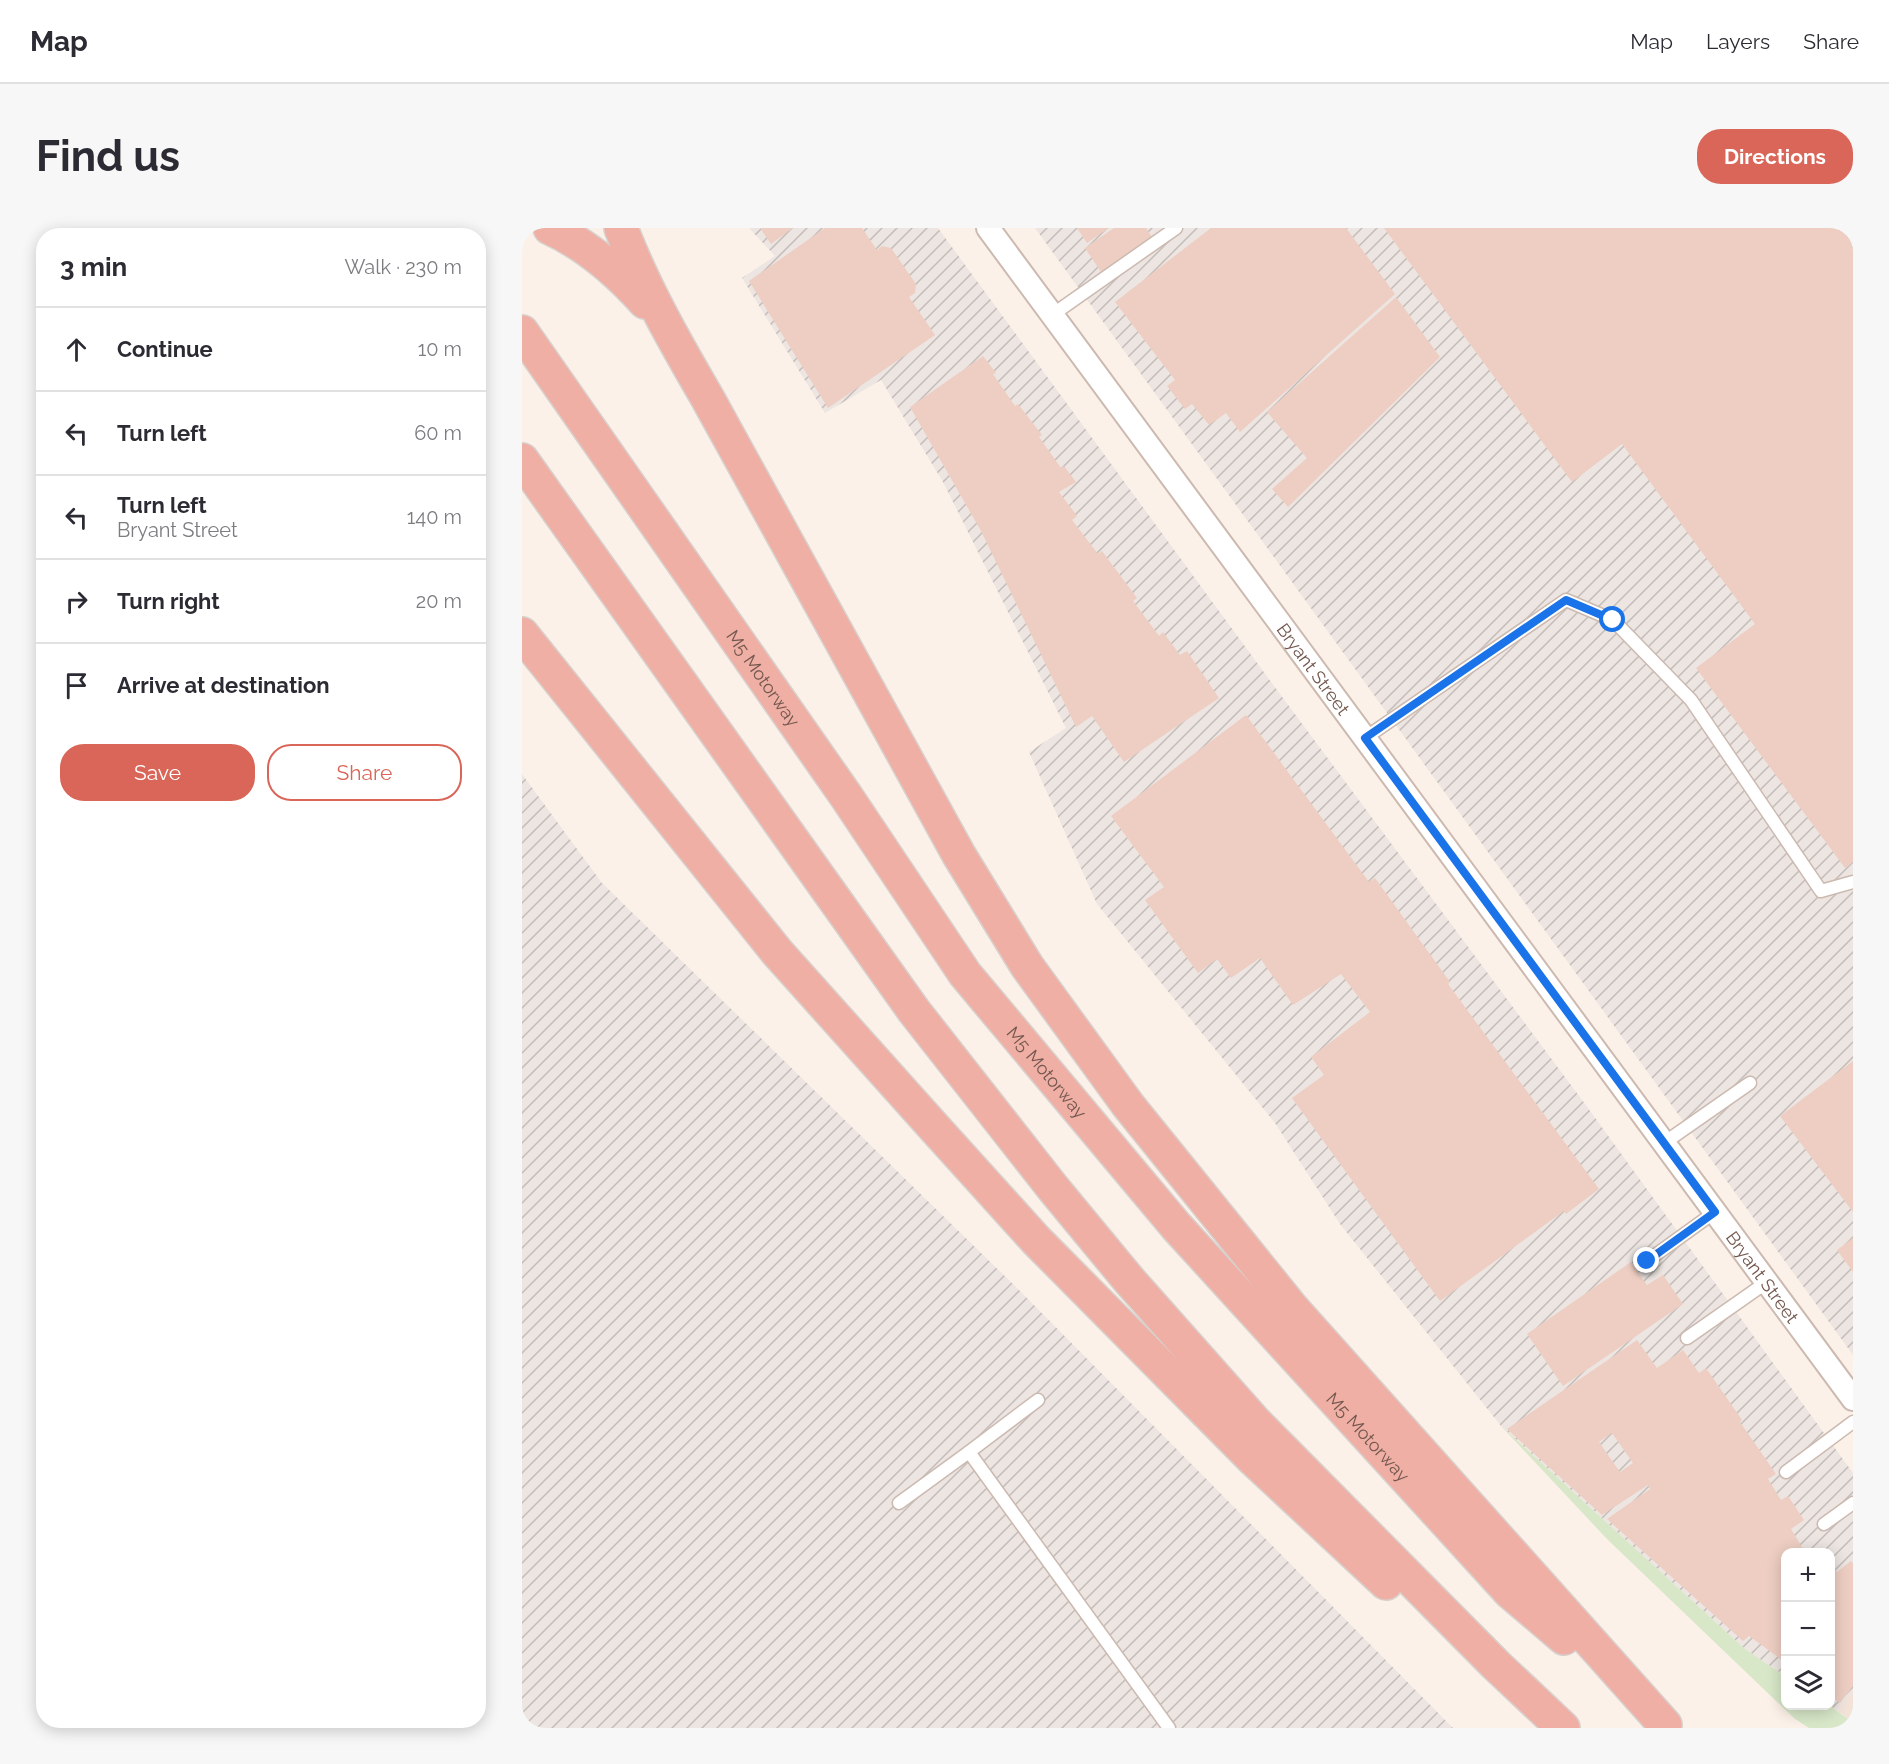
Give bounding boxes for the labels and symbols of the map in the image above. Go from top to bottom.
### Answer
route start [1599,606,1625,632]
street label: Bryant Street [1273,619,1354,719]
street label: M5 Motorway [723,626,805,731]
street label: M5 Motorway [1003,1022,1092,1122]
street label: Bryant Street [1722,1227,1803,1327]
route end [1633,1247,1659,1273]
street label: M5 Motorway [1322,1388,1414,1486]

